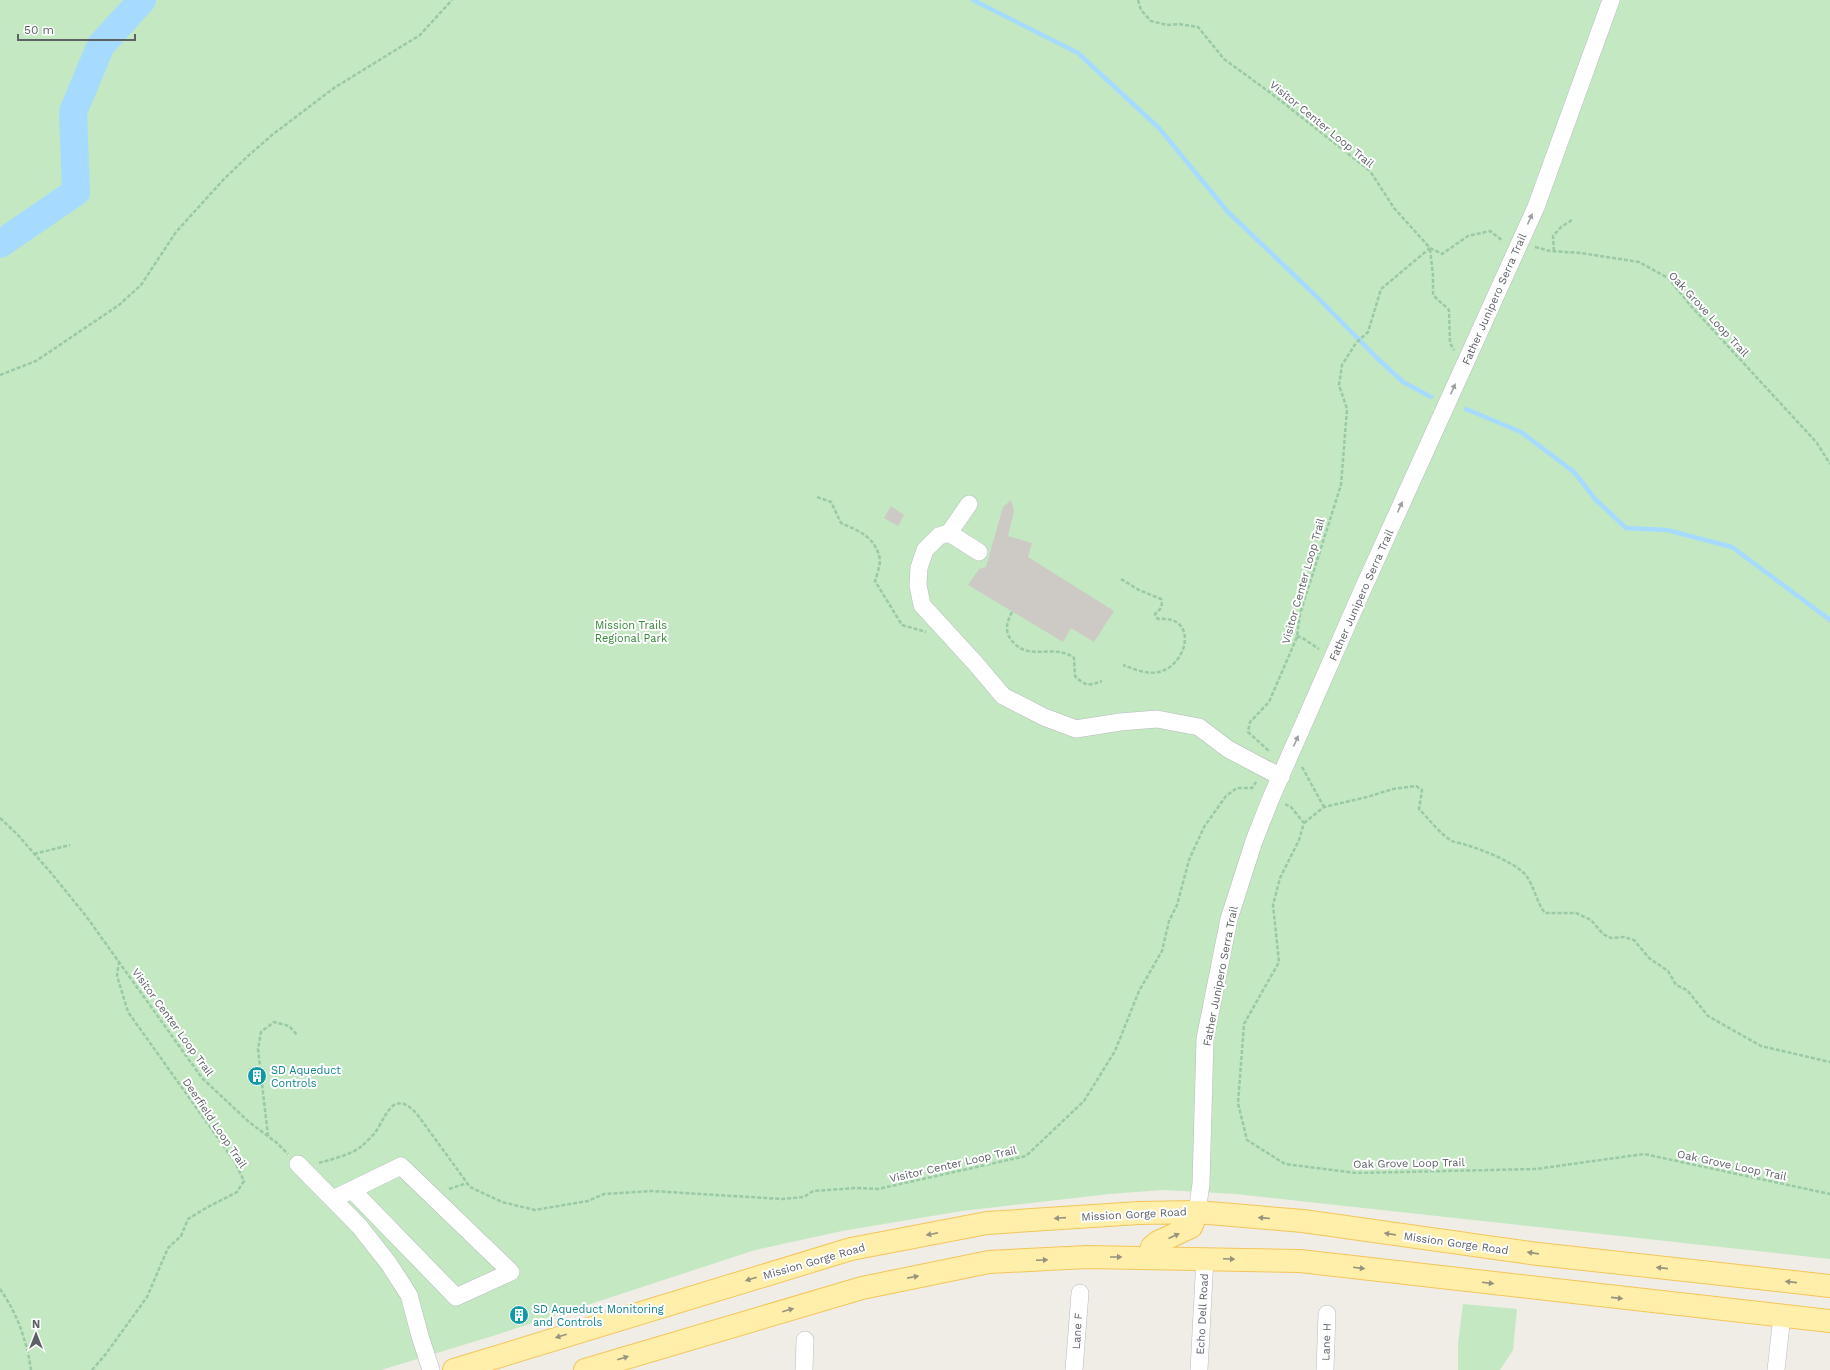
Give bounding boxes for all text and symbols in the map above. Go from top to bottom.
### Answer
scale bar [18,16,135,42]
text: 50 m [24,23,54,37]
street label: Visitor Center Loop Trail [1267,78,1377,171]
one-way arrow [1527,214,1533,225]
street label: Father Junipero Serra Trail [1460,231,1530,367]
street label: Oak Grove Loop Trail [1666,269,1752,360]
one-way arrow [1450,383,1457,395]
one-way arrow [1397,502,1403,513]
street label: Visitor Center Loop Trail [1279,516,1328,646]
street label: Father Junipero Serra Trail [1327,527,1397,663]
park label: Mission Trails Regional Park [595,619,667,645]
one-way arrow [1293,736,1299,747]
street label: Father Junipero Serra Trail [1201,904,1241,1047]
street label: Visitor Center Loop Trail [129,966,216,1079]
place label: SD Aqueduct Controls [271,1064,341,1090]
building icon: SD Aqueduct Controls [246,1065,268,1087]
street label: Deerfield Loop Trail [180,1076,250,1171]
street label: Visitor Center Loop Trail [888,1143,1019,1185]
street label: Oak Grove Loop Trail [1676,1148,1788,1184]
street label: Oak Grove Loop Trail [1353,1156,1466,1171]
street label: Mission Gorge Road [1081,1205,1187,1224]
one-way arrow [1054,1214,1066,1221]
one-way arrow [1258,1215,1270,1221]
street label: Mission Gorge Road [1403,1230,1509,1257]
one-way arrow [926,1231,938,1237]
one-way arrow [1384,1231,1396,1237]
one-way arrow [1168,1233,1179,1239]
street label: Mission Gorge Road [762,1241,867,1282]
one-way arrow [1527,1250,1539,1256]
one-way arrow [1110,1254,1123,1260]
one-way arrow [1036,1256,1048,1263]
one-way arrow [1223,1256,1236,1262]
one-way arrow [1656,1264,1668,1271]
one-way arrow [1353,1265,1365,1271]
street label: Echo Dell Road [1194,1273,1211,1355]
one-way arrow [907,1274,920,1280]
one-way arrow [745,1276,757,1282]
one-way arrow [1785,1278,1797,1285]
one-way arrow [1482,1280,1494,1286]
one-way arrow [1611,1295,1623,1301]
place label: SD Aqueduct Monitoring and Controls [533,1303,664,1329]
building icon: SD Aqueduct Monitoring and Controls [508,1304,530,1326]
one-way arrow [782,1307,794,1313]
street label: Lane F [1070,1312,1085,1350]
north arrow [16,1314,56,1354]
text: N [32,1318,40,1331]
street label: Lane H [1319,1323,1334,1361]
one-way arrow [555,1333,567,1339]
one-way arrow [617,1355,629,1361]

